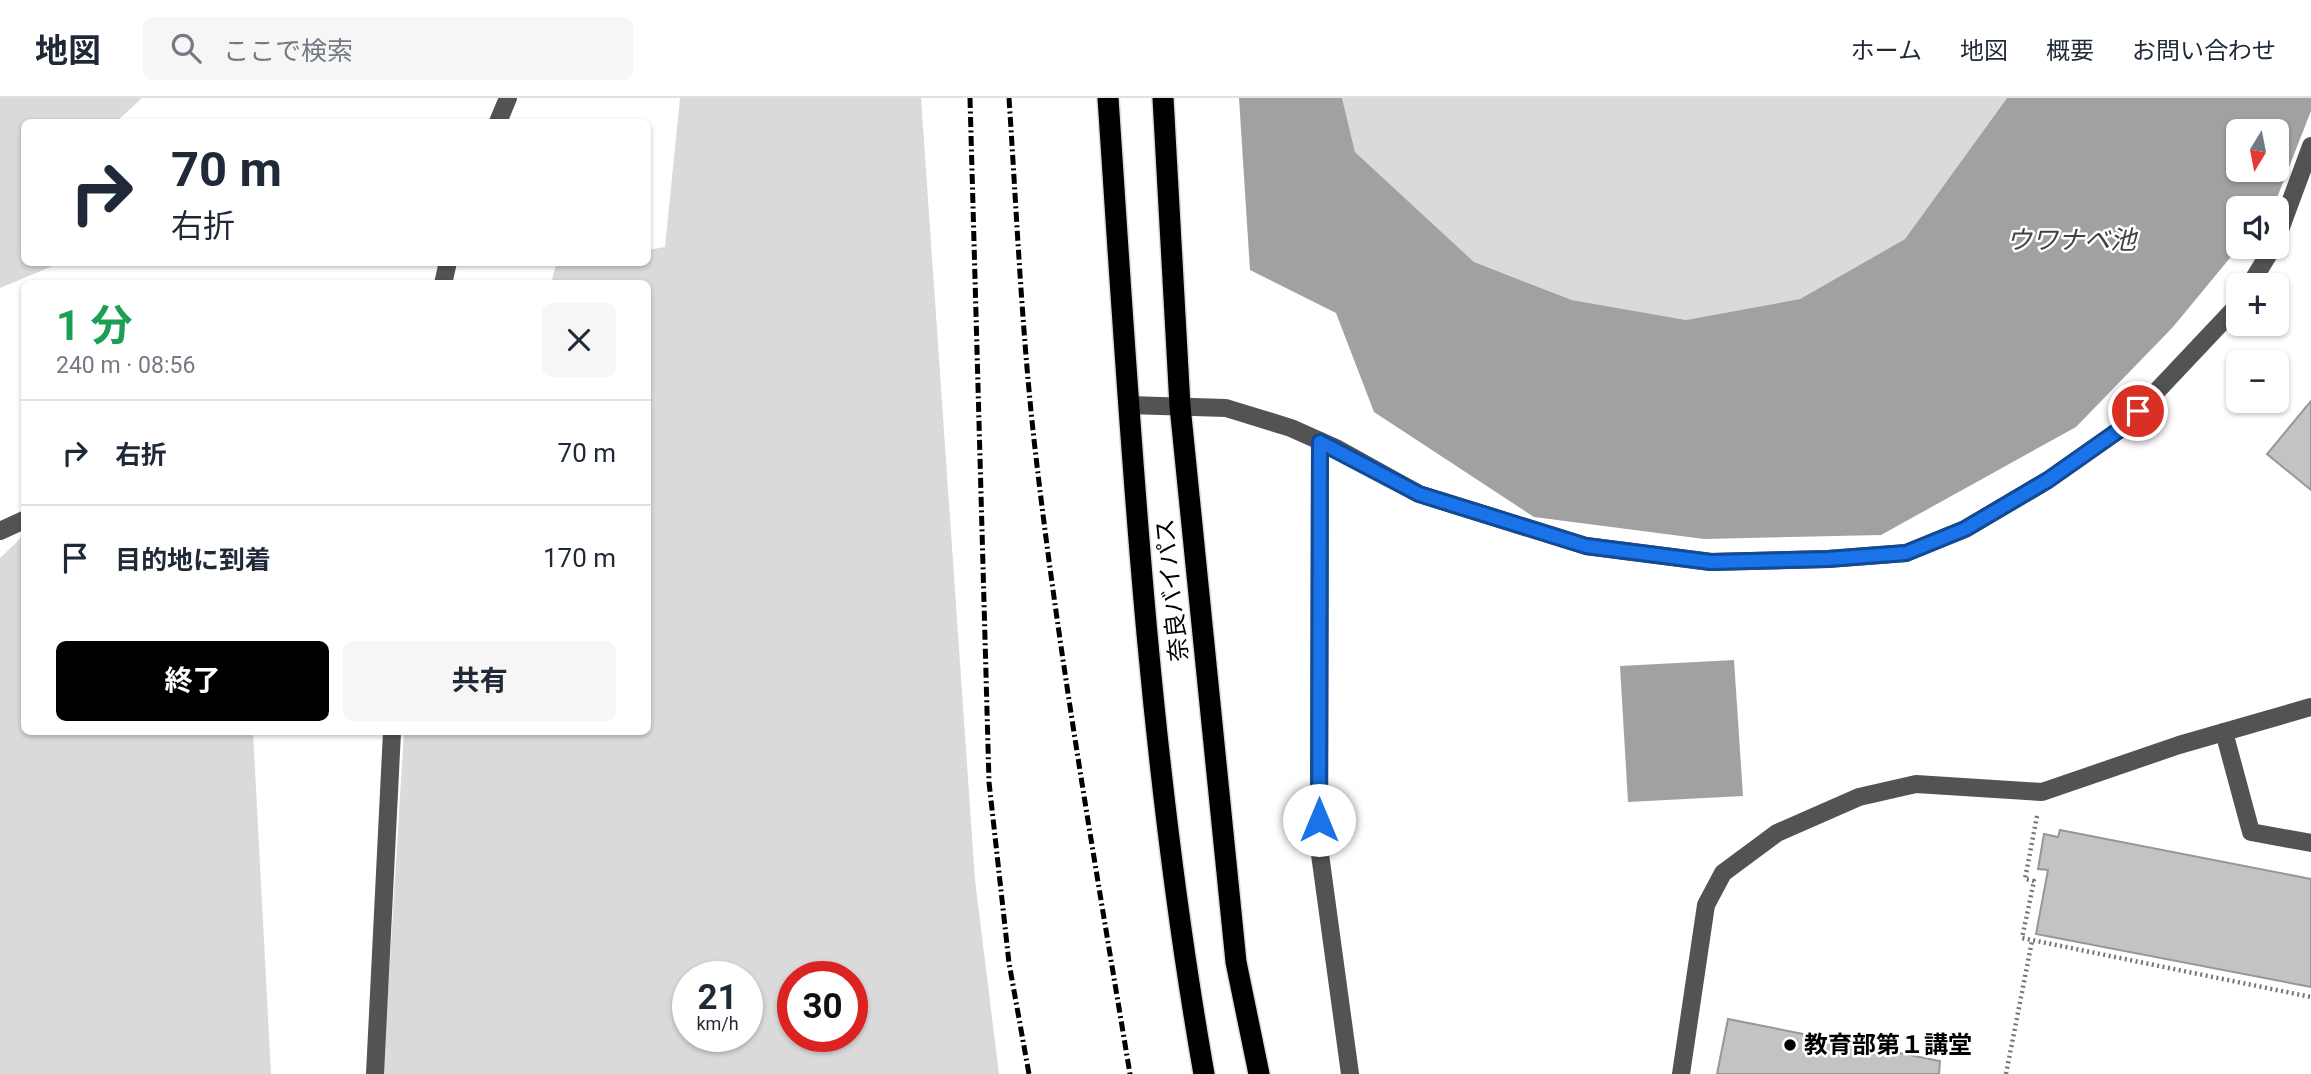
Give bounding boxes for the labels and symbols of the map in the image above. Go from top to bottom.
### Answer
north arrow [2226,119,2289,182]
water label: ウワナベ池 [2006,225,2139,255]
pin [2108,381,2168,441]
street label: 奈良バイパス [1151,517,1193,663]
position arrow [1282,783,1356,857]
speed limit sign: 30 [777,961,868,1052]
place label: 教育部第１講堂 [1804,1031,1972,1059]
marker: 教育部第１講堂 [1782,1037,1798,1053]

